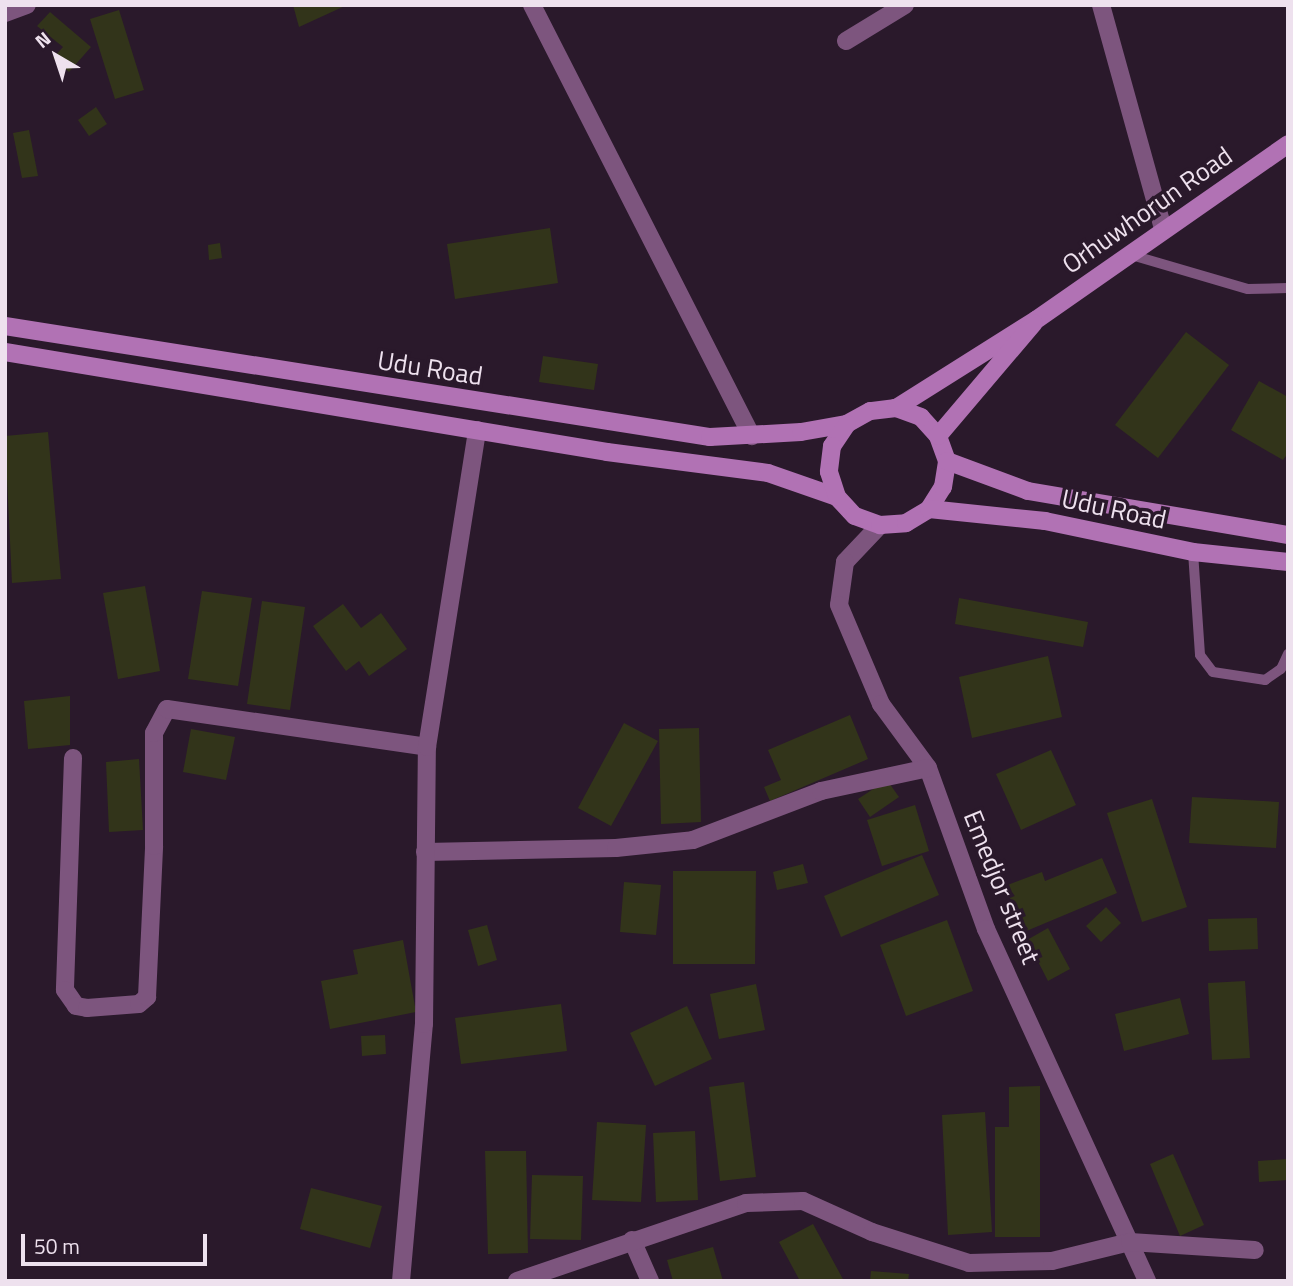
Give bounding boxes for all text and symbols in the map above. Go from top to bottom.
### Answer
north arrow [21,21,91,91]
text: N [28,24,57,55]
street label: Orhuwhorun Road [1056,140,1238,280]
street label: Udu Road [375,344,485,392]
street label: Udu Road [1059,483,1169,535]
street label: Emedjor street [957,806,1047,968]
scale bar [24,1220,210,1264]
text: 50 m [34,1230,80,1262]

